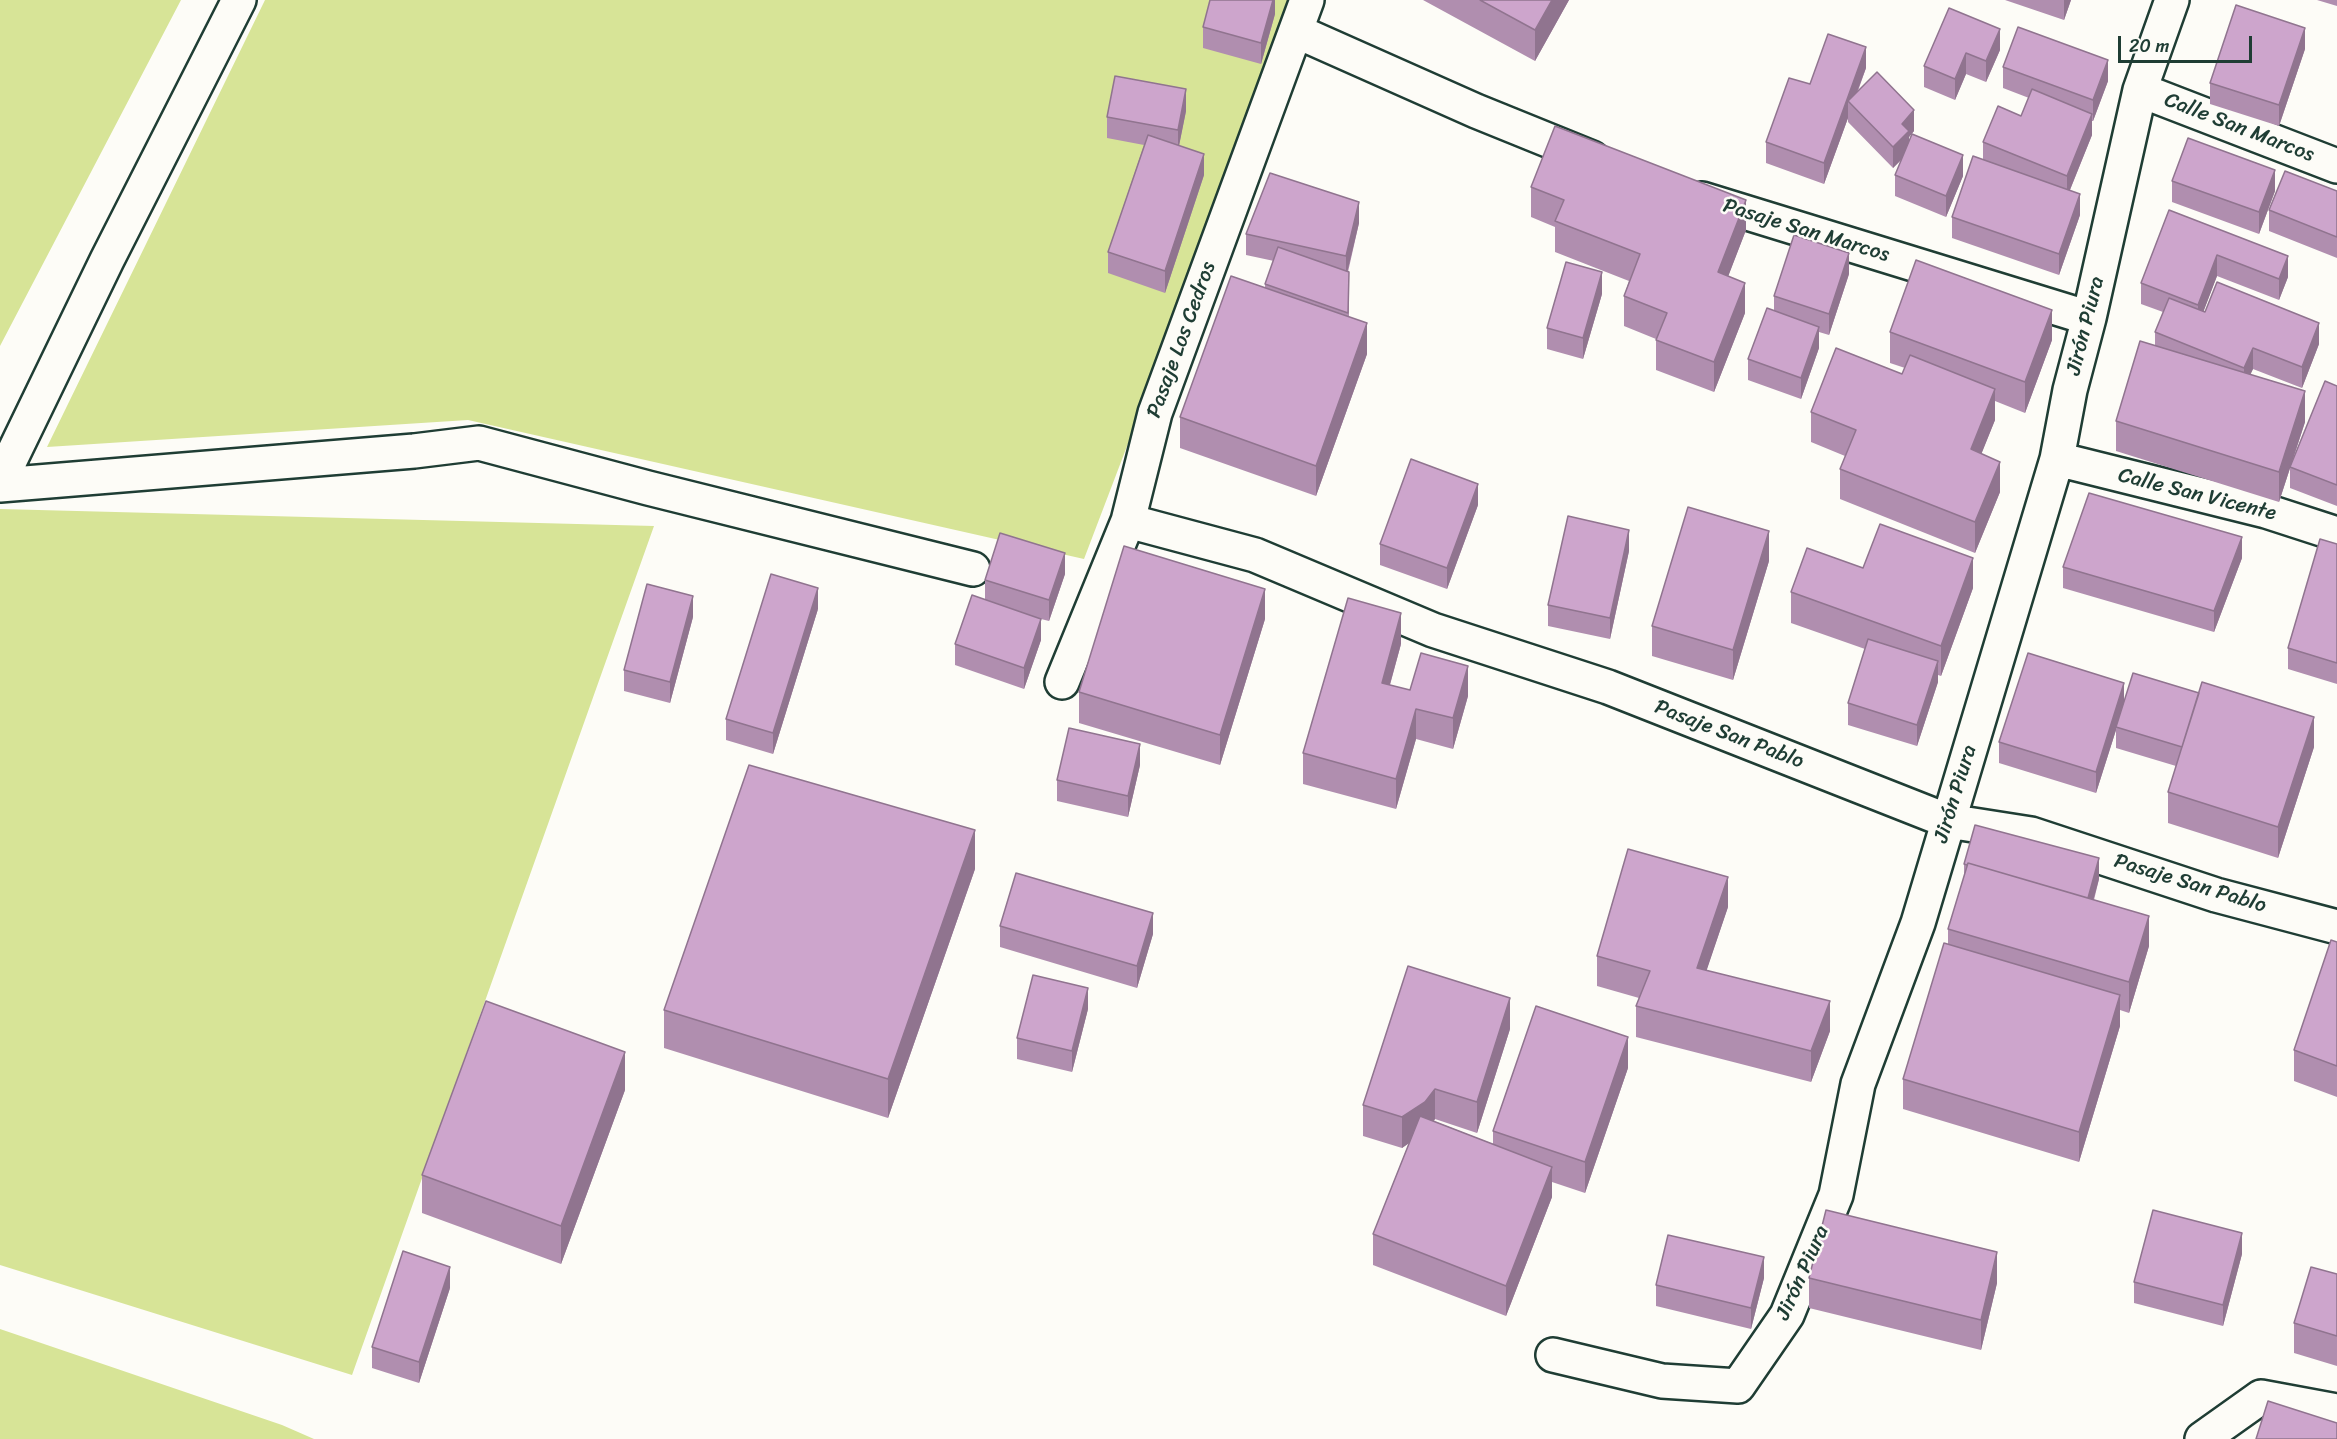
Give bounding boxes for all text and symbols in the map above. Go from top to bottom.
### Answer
scale bar [2121,24,2254,62]
text: 20 m [2129,30,2169,62]
street label: Calle San Marcos [2161,88,2317,168]
street label: Pasaje San Marcos [1720,194,1892,268]
street label: Pasaje Los Cedros [1142,259,1222,421]
street label: Jirón Piura [2062,274,2110,378]
street label: Calle San Vicente [2115,463,2279,527]
street label: Pasaje San Pablo [1651,695,1807,775]
street label: Jirón Piura [1929,742,1983,846]
street label: Pasaje San Pablo [2111,849,2269,919]
street label: Jirón Piura [1771,1222,1835,1324]

